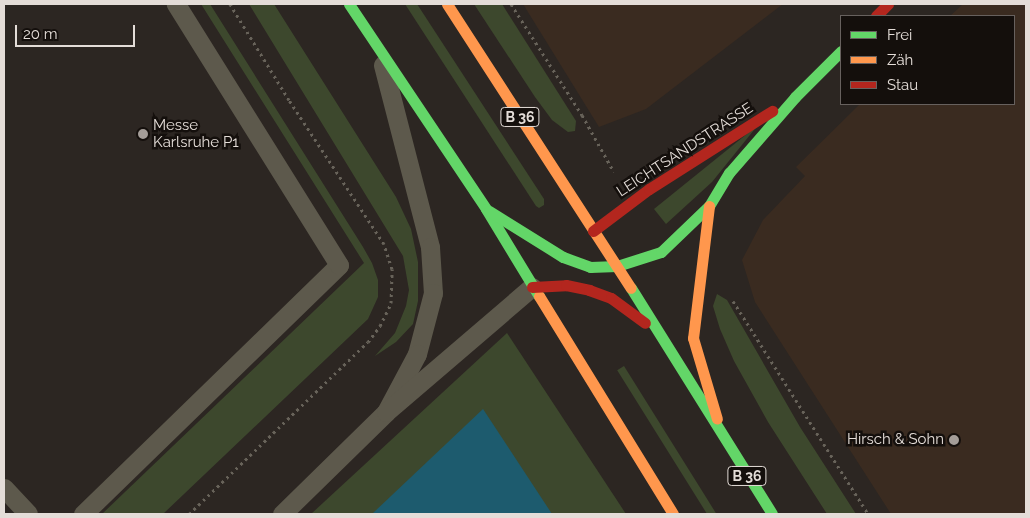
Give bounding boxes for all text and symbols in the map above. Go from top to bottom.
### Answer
scale bar [18,15,138,47]
legend [840,15,1015,105]
text: 20 m [23,25,58,43]
text: Frei [887,26,912,44]
text: Zäh [887,51,913,69]
text: Stau [887,76,918,94]
street label: LEICHTSANDSTRASSE [614,99,756,201]
road number: B 36 [500,105,540,128]
place label: Messe Karlsruhe P1 [153,116,239,151]
marker: Messe Karlsruhe P1 [137,128,149,140]
place label: Hirsch & Sohn [847,431,944,449]
marker: Hirsch & Sohn [948,434,960,446]
road number: B 36 [727,464,767,488]

